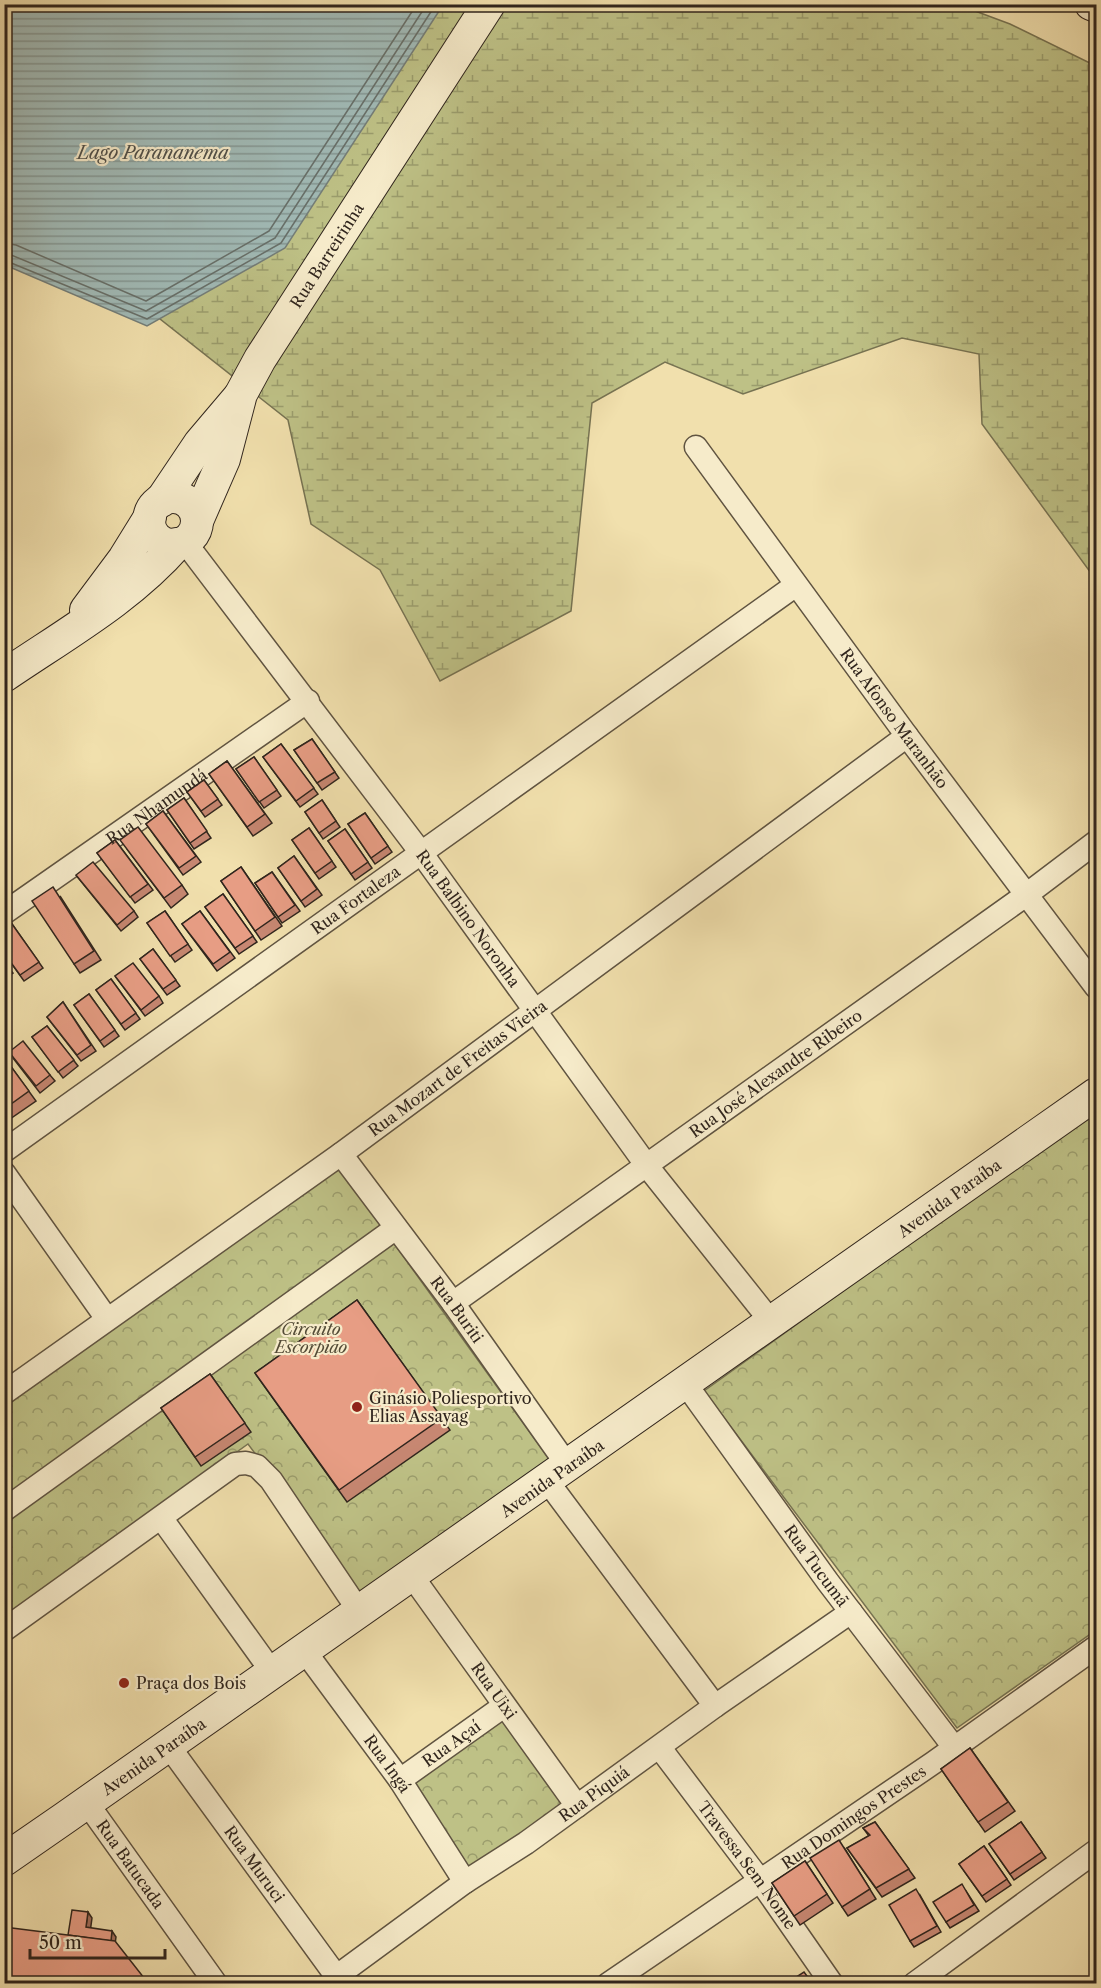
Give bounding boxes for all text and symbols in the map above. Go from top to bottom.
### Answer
water label: Lago Parananema [75,142,229,164]
street label: Rua Barreirinha [286,199,368,312]
street label: Rua Afonso Maranhão [836,644,953,792]
street label: Rua Nhamundá [102,764,211,849]
street label: Rua Balbino Noronha [412,846,525,991]
street label: Rua Fortaleza [307,861,404,938]
street label: Rua Mozart de Freitas Vieira [364,995,551,1140]
street label: Rua José Alexandre Ribeiro [685,1005,866,1142]
street label: Avenida Paraíba [893,1154,1005,1242]
street label: Rua Buriti [426,1272,488,1347]
park label: Circuito Escorpião [273,1319,347,1357]
place label: Ginásio Poliesportivo Elias Assayag [369,1388,532,1426]
marker: Ginásio Poliesportivo Elias Assayag [350,1400,364,1414]
street label: Avenida Paraíba [496,1434,608,1522]
street label: Rua Tucumã [780,1521,853,1611]
street label: Rua Uixi [467,1658,521,1723]
place label: Praça dos Bois [136,1673,246,1693]
marker: Praça dos Bois [117,1676,131,1690]
street label: Avenida Paraíba [97,1713,210,1800]
street label: Rua Açaí [418,1716,485,1771]
street label: Rua Ingá [360,1731,416,1797]
street label: Rua Piquiá [555,1761,634,1826]
street label: Rua Domingos Prestes [777,1761,930,1873]
street label: Travessa Sem Nome [694,1797,801,1933]
street label: Rua Batucada [92,1816,169,1913]
street label: Rua Muruci [220,1822,289,1906]
scale bar [30,1922,165,1960]
text: 50 m [39,1932,82,1954]

